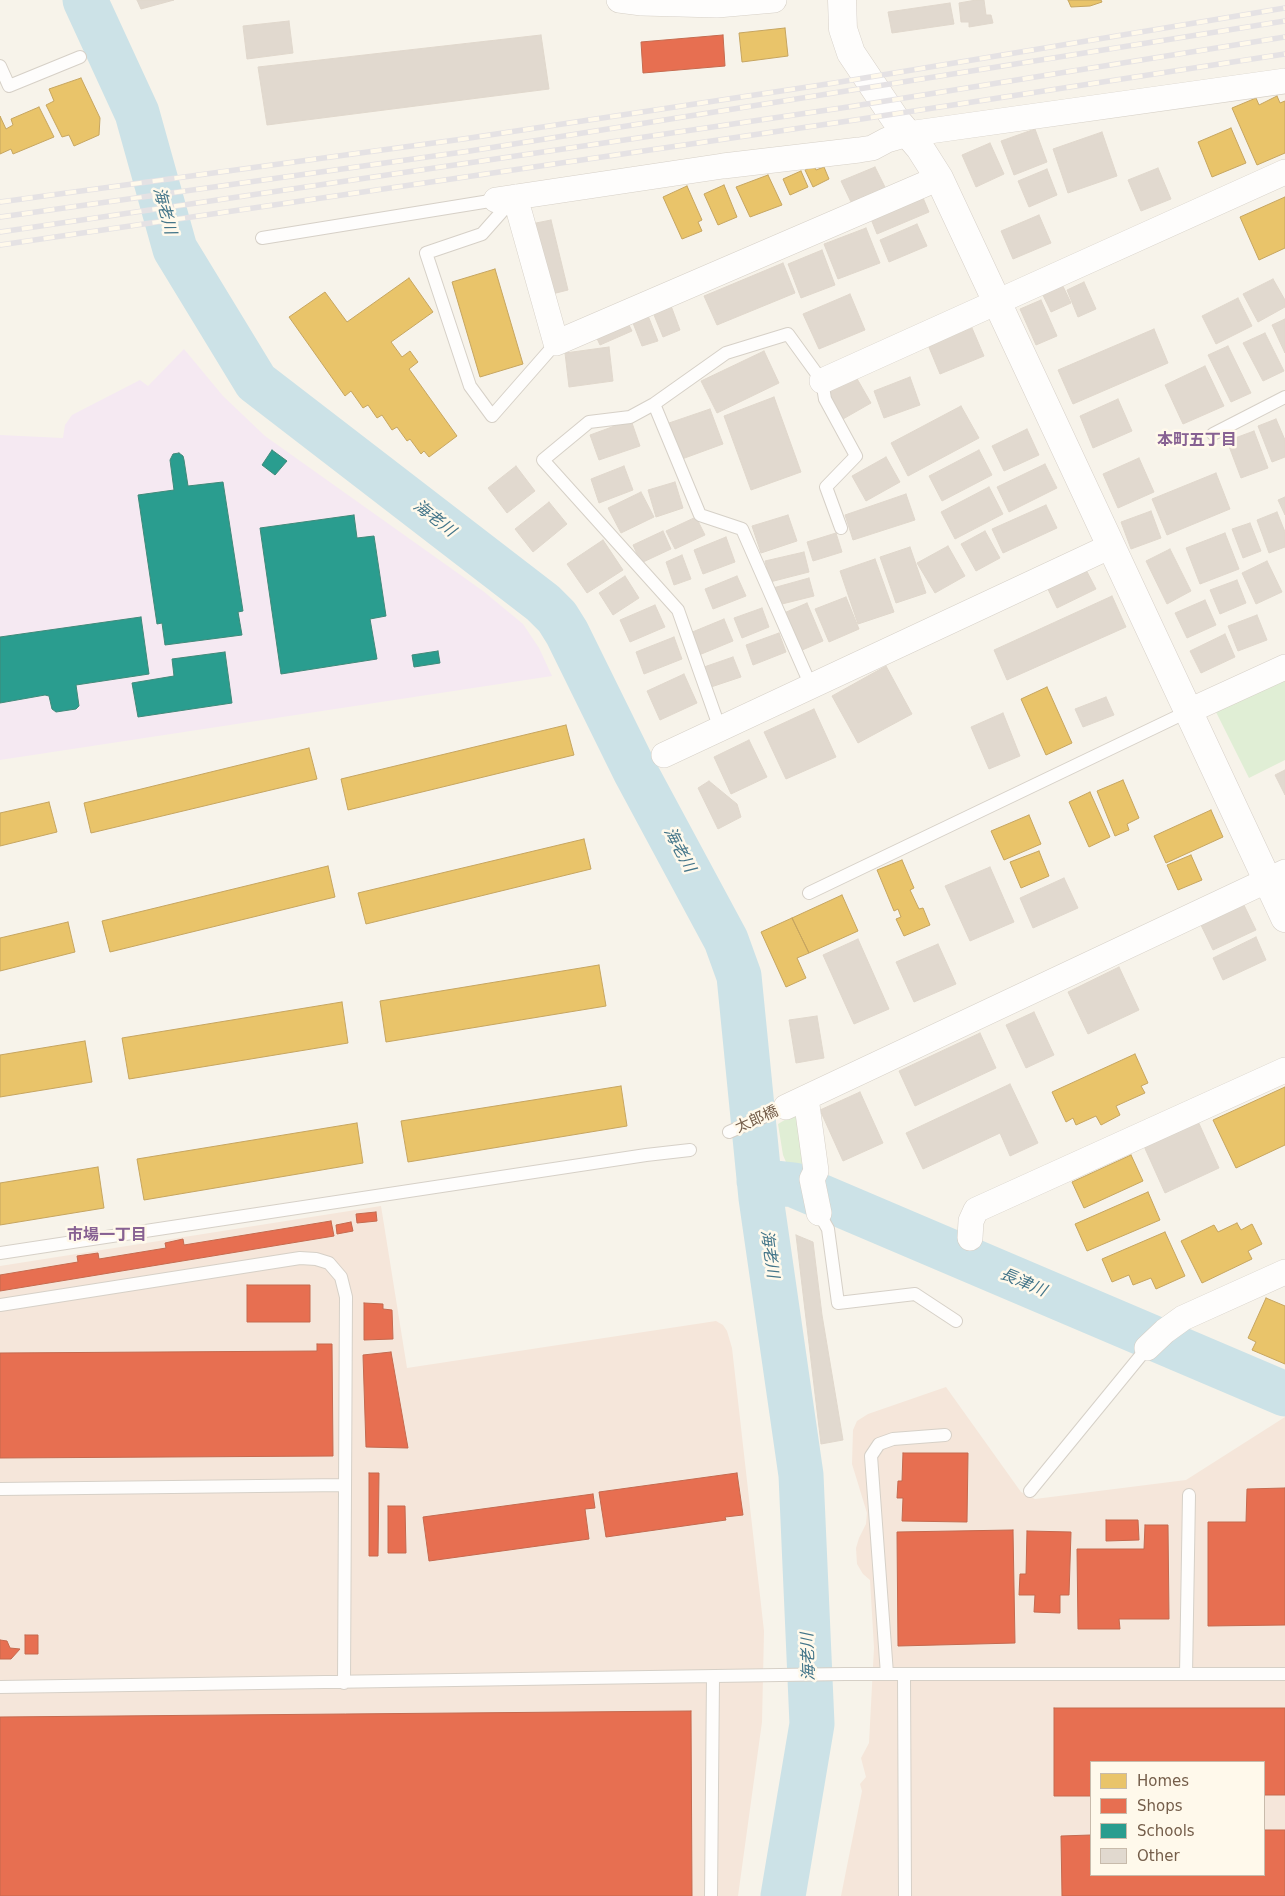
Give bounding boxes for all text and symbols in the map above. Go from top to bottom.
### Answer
water label: 海老川 [149,185,179,237]
district label: 本町五丁目 [1157,431,1237,451]
water label: 海老川 [409,497,459,541]
water label: 海老川 [659,824,699,876]
street label: 太郎橋 [733,1103,781,1137]
district label: 市場一丁目 [67,1226,147,1246]
water label: 海老川 [756,1229,782,1279]
water label: 長津川 [997,1265,1049,1301]
water label: 海老川 [799,1633,819,1681]
legend [1090,1761,1265,1876]
text: Homes [1137,1772,1189,1790]
text: Shops [1137,1797,1183,1815]
text: Schools [1137,1822,1195,1840]
text: Other [1137,1847,1180,1865]

